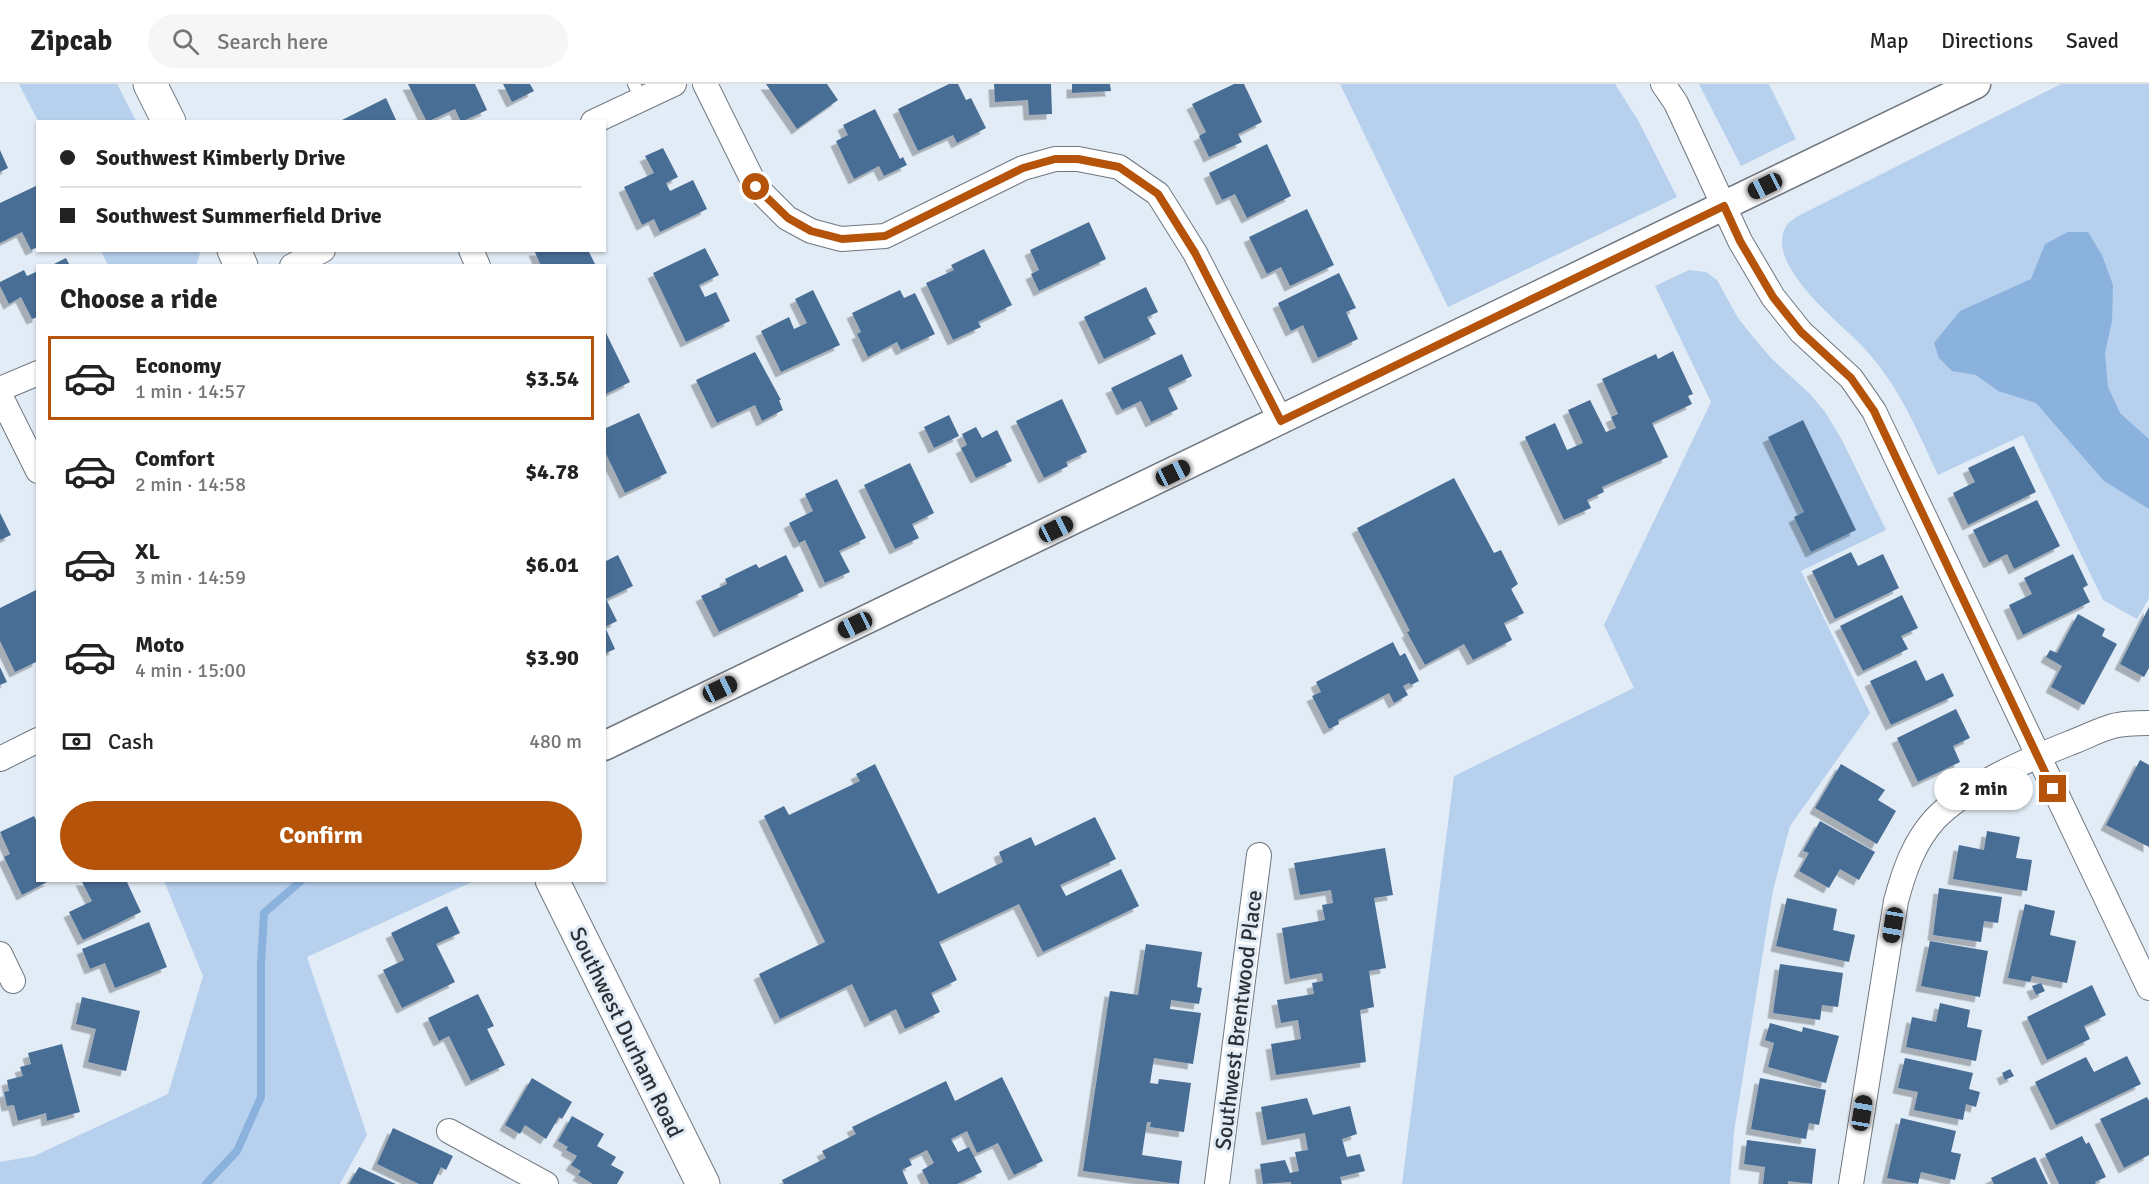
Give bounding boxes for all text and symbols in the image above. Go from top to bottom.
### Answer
search box [148,14,568,68]
text: Zipcab [30,24,112,58]
icon: search [169,25,202,58]
text: Search here [217,28,328,55]
text: Map [1870,28,1908,54]
text: Directions [1941,28,2033,54]
text: Saved [2066,28,2119,54]
text: Southwest Kimberly Drive [96,144,345,171]
car [1745,170,1785,202]
route start [742,173,769,200]
text: Southwest Summerfield Drive [96,202,382,229]
text: Choose a ride [60,283,218,316]
icon: car [63,351,117,405]
text: Economy [135,352,221,379]
text: $3.54 [525,365,579,392]
text: 1 min · 14:57 [135,379,246,404]
icon: car [63,444,117,498]
text: Comfort [135,445,215,472]
car [1153,457,1193,489]
text: $4.78 [525,458,579,485]
text: 2 min · 14:58 [135,472,246,497]
car [1036,513,1076,545]
icon: car [63,537,117,591]
text: XL [135,538,160,565]
text: $6.01 [525,551,579,578]
text: 3 min · 14:59 [135,565,246,590]
car [835,609,875,641]
icon: car [63,630,117,684]
text: Moto [135,631,184,658]
text: $3.90 [525,644,579,671]
text: 4 min · 15:00 [135,658,246,683]
car [700,673,740,705]
icon: cash [60,725,93,758]
text: Cash [108,728,154,755]
text: 480 m [529,729,582,754]
callout: 2 min [1933,768,2032,810]
route end [2039,775,2066,802]
text: 2 min [1959,776,2008,801]
button: Confirm [60,801,582,870]
street label: Southwest Brentwood Place [1209,889,1268,1152]
car [1881,906,1905,944]
street label: Southwest Durham Road [564,923,689,1142]
car [1850,1094,1874,1132]

